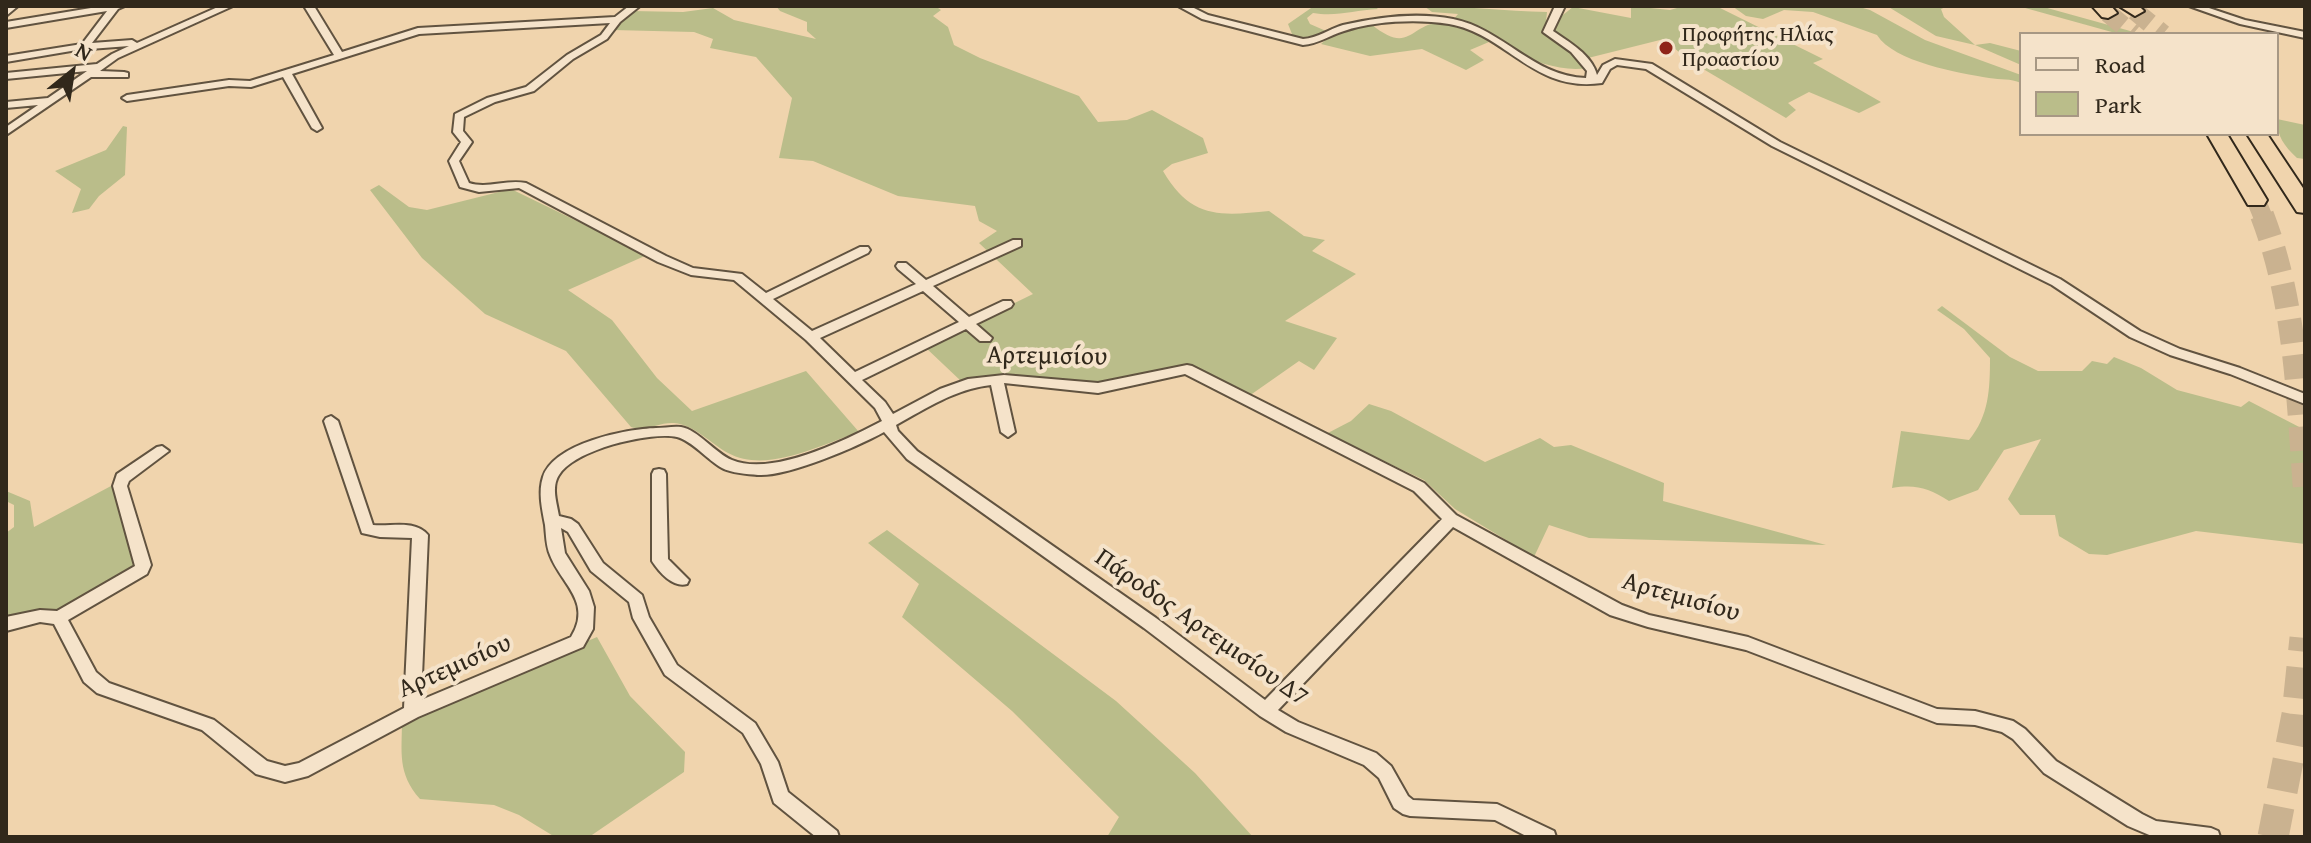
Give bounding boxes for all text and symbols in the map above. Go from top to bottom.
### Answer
place label: Προφήτης Ηλίας Προαστίου [1682,22,1833,74]
north arrow [32,32,112,112]
legend [2019,32,2279,136]
text: N [70,34,98,69]
marker: Προφήτης Ηλίας Προαστίου [1657,39,1675,57]
text: Road [2095,47,2145,82]
text: Park [2095,87,2141,122]
street label: Αρτεμισίου [986,340,1108,374]
street label: Πάροδος Αρτεμισίου Δ7 [1088,543,1314,713]
street label: Αρτεμισίου [1619,566,1743,630]
street label: Αρτεμισίου [393,628,517,706]

